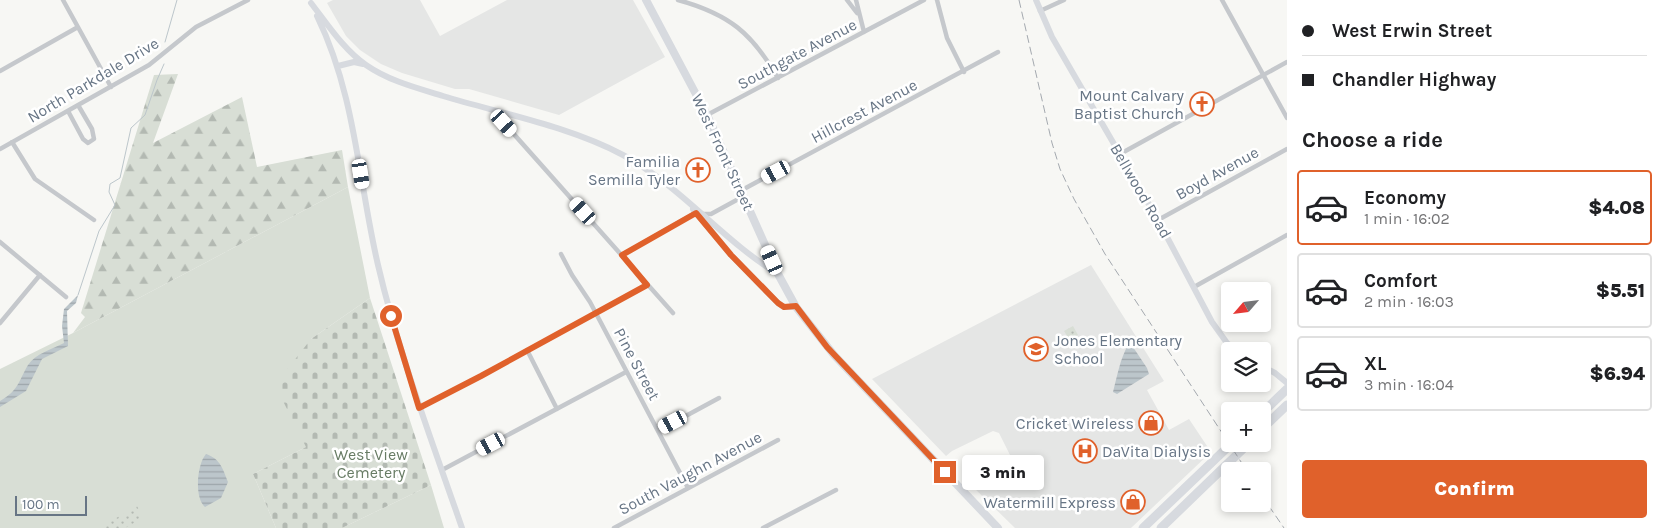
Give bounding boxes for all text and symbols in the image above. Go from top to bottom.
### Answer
street label: Southgate Avenue [734,15,860,93]
text: West Erwin Street [1332,20,1492,42]
street label: North Parkdale Drive [24,33,162,127]
text: Chandler Highway [1332,69,1496,91]
street label: Hillcrest Avenue [808,75,920,147]
place label: Mount Calvary Baptist Church [1074,86,1185,123]
street label: West Front Street [688,91,758,213]
church icon: Mount Calvary Baptist Church [1189,91,1215,117]
car [488,107,519,139]
text: Choose a ride [1302,127,1443,153]
street label: Bellwood Road [1106,140,1176,242]
street label: Boyd Avenue [1172,142,1262,204]
place label: Familia Semilla Tyler [588,152,680,189]
church icon: Familia Semilla Tyler [685,157,711,183]
car [351,158,370,190]
car [759,158,792,186]
icon: car [1304,185,1349,230]
text: Economy [1364,187,1446,209]
car [567,195,598,227]
text: $4.08 [1588,197,1645,219]
text: 1 min · 16:02 [1364,209,1450,228]
car [759,243,784,277]
icon: car [1304,268,1349,313]
text: Comfort [1364,270,1438,292]
text: $5.51 [1596,280,1645,302]
north arrow [1221,282,1271,332]
map controls [1221,282,1271,512]
text: 2 min · 16:03 [1364,292,1454,311]
route start [380,305,402,327]
street label: Pine Street [610,325,664,403]
place label: Jones Elementary School [1054,331,1182,368]
school or university icon: Jones Elementary School [1023,336,1049,362]
button: layers [1221,342,1271,392]
icon: car [1304,351,1349,396]
text: XL [1364,353,1386,375]
text: $6.94 [1589,363,1645,385]
text: 3 min · 16:04 [1364,375,1454,394]
button: + [1221,402,1271,452]
car [656,408,689,436]
shop icon: Cricket Wireless [1138,410,1164,436]
place label: Cricket Wireless [1016,414,1134,433]
street label: South Vaughn Avenue [615,427,765,519]
car [474,430,507,458]
hospital icon: DaVita Dialysis [1072,438,1098,464]
place label: DaVita Dialysis [1102,442,1211,461]
park label: West View Cemetery [334,445,408,482]
callout: 3 min [962,454,1045,490]
button: Confirm [1302,460,1647,518]
route end [934,461,956,483]
button: − [1221,462,1271,512]
text: 3 min [980,463,1026,482]
shop icon: Watermill Express [1120,489,1146,515]
scale bar [15,493,88,516]
place label: Watermill Express [984,493,1116,512]
text: 100 m [22,496,60,513]

